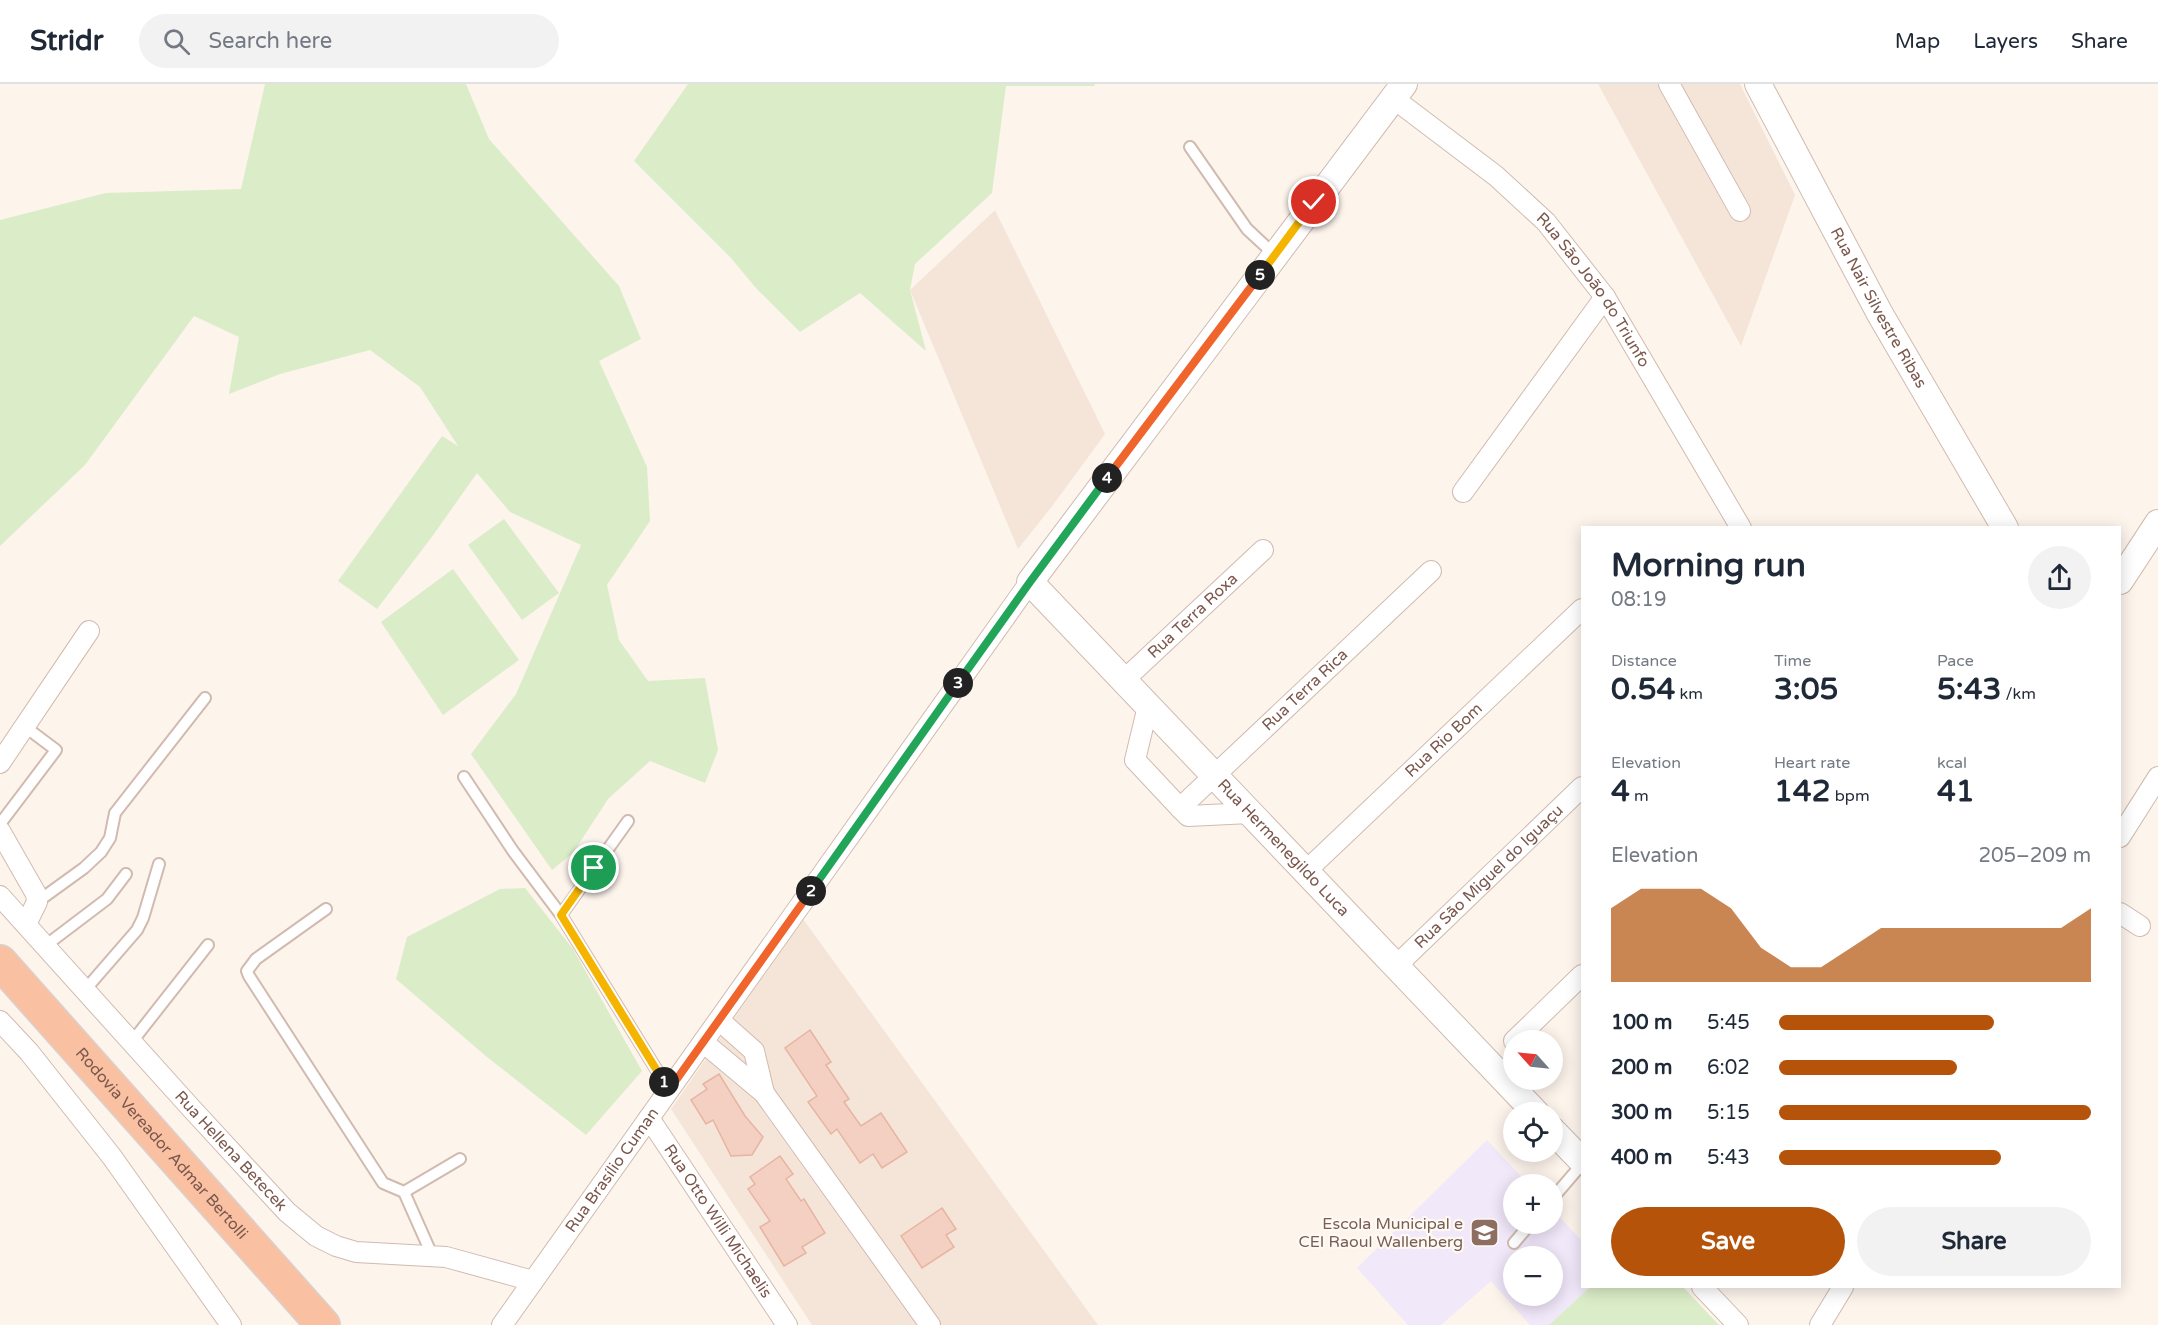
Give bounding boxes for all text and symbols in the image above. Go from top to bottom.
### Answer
search box [139,14,559,68]
text: Stridr [30,24,103,58]
icon: search [160,25,193,58]
text: Search here [208,28,332,54]
text: Map [1895,29,1940,54]
text: Layers [1973,29,2038,54]
text: Share [2071,29,2128,54]
pin [1288,176,1339,227]
icon: check [1297,185,1330,218]
street label: Rua São João do Triunfo [1532,208,1654,371]
street label: Rua Nair Silvestre Ribas [1826,224,1931,392]
pin: 5 [1245,260,1275,290]
text: 5 [1255,265,1265,285]
pin: 4 [1092,463,1122,493]
text: 4 [1102,468,1112,488]
text: Morning run [1611,546,1806,585]
button: share [2028,546,2091,609]
street label: Rua Terra Roxa [1143,569,1242,663]
text: 08:19 [1611,588,1666,612]
street label: Rua Terra Rica [1258,645,1352,735]
text: Distance [1611,651,1677,671]
text: Time [1774,651,1811,671]
text: Pace [1937,651,1974,671]
pin: 3 [943,668,973,698]
text: 0.54 [1611,671,1675,708]
text: 3:05 [1774,671,1838,708]
text: 5:43 [1937,671,2001,708]
text: 3 [953,673,963,693]
text: km [1675,684,1703,704]
text: /km [2001,684,2036,704]
street label: Rua Rio Bom [1401,699,1487,782]
text: Elevation [1611,753,1681,773]
text: Heart rate [1774,753,1850,773]
text: kcal [1937,753,1967,773]
text: 4 [1611,773,1630,810]
text: 142 [1774,773,1831,810]
text: 41 [1937,773,1975,810]
street label: Rua Hermenegildo Luca [1213,775,1354,921]
text: m [1630,786,1649,806]
text: bpm [1831,786,1870,806]
street label: Rua São Miguel do Iguaçu [1410,800,1568,953]
pin [568,842,619,893]
text: Elevation [1611,844,1698,868]
text: 205–209 m [1978,844,2091,868]
icon: arrive [577,851,610,884]
pin: 2 [796,876,826,906]
text: 2 [806,881,816,901]
text: 100 m [1611,1011,1672,1035]
text: 5:45 [1707,1011,1750,1035]
north arrow [1503,1030,1563,1090]
map controls [1503,1030,1563,1306]
street label: Rodovia Vereador Admar Bertolli [71,1044,252,1243]
text: 200 m [1611,1056,1672,1080]
text: 6:02 [1707,1056,1750,1080]
pin: 1 [649,1067,679,1097]
text: 1 [659,1072,669,1092]
street label: Rua Hellena Betecek [170,1087,291,1216]
text: 300 m [1611,1101,1672,1125]
text: 5:15 [1707,1101,1750,1125]
button: locate [1503,1102,1563,1162]
street label: Rua Brasílio Cuman [561,1104,663,1236]
street label: Rua Otto Willi Michaelis [659,1140,776,1302]
text: 400 m [1611,1146,1672,1170]
text: 5:43 [1707,1146,1750,1170]
button: + [1503,1174,1563,1234]
button: Save [1611,1207,1845,1276]
button: Share [1857,1207,2091,1276]
place label: Escola Municipal e CEI Raoul Wallenberg [1299,1214,1463,1252]
school or university icon: Escola Municipal e CEI Raoul Wallenberg [1468,1217,1500,1249]
button: − [1503,1246,1563,1306]

